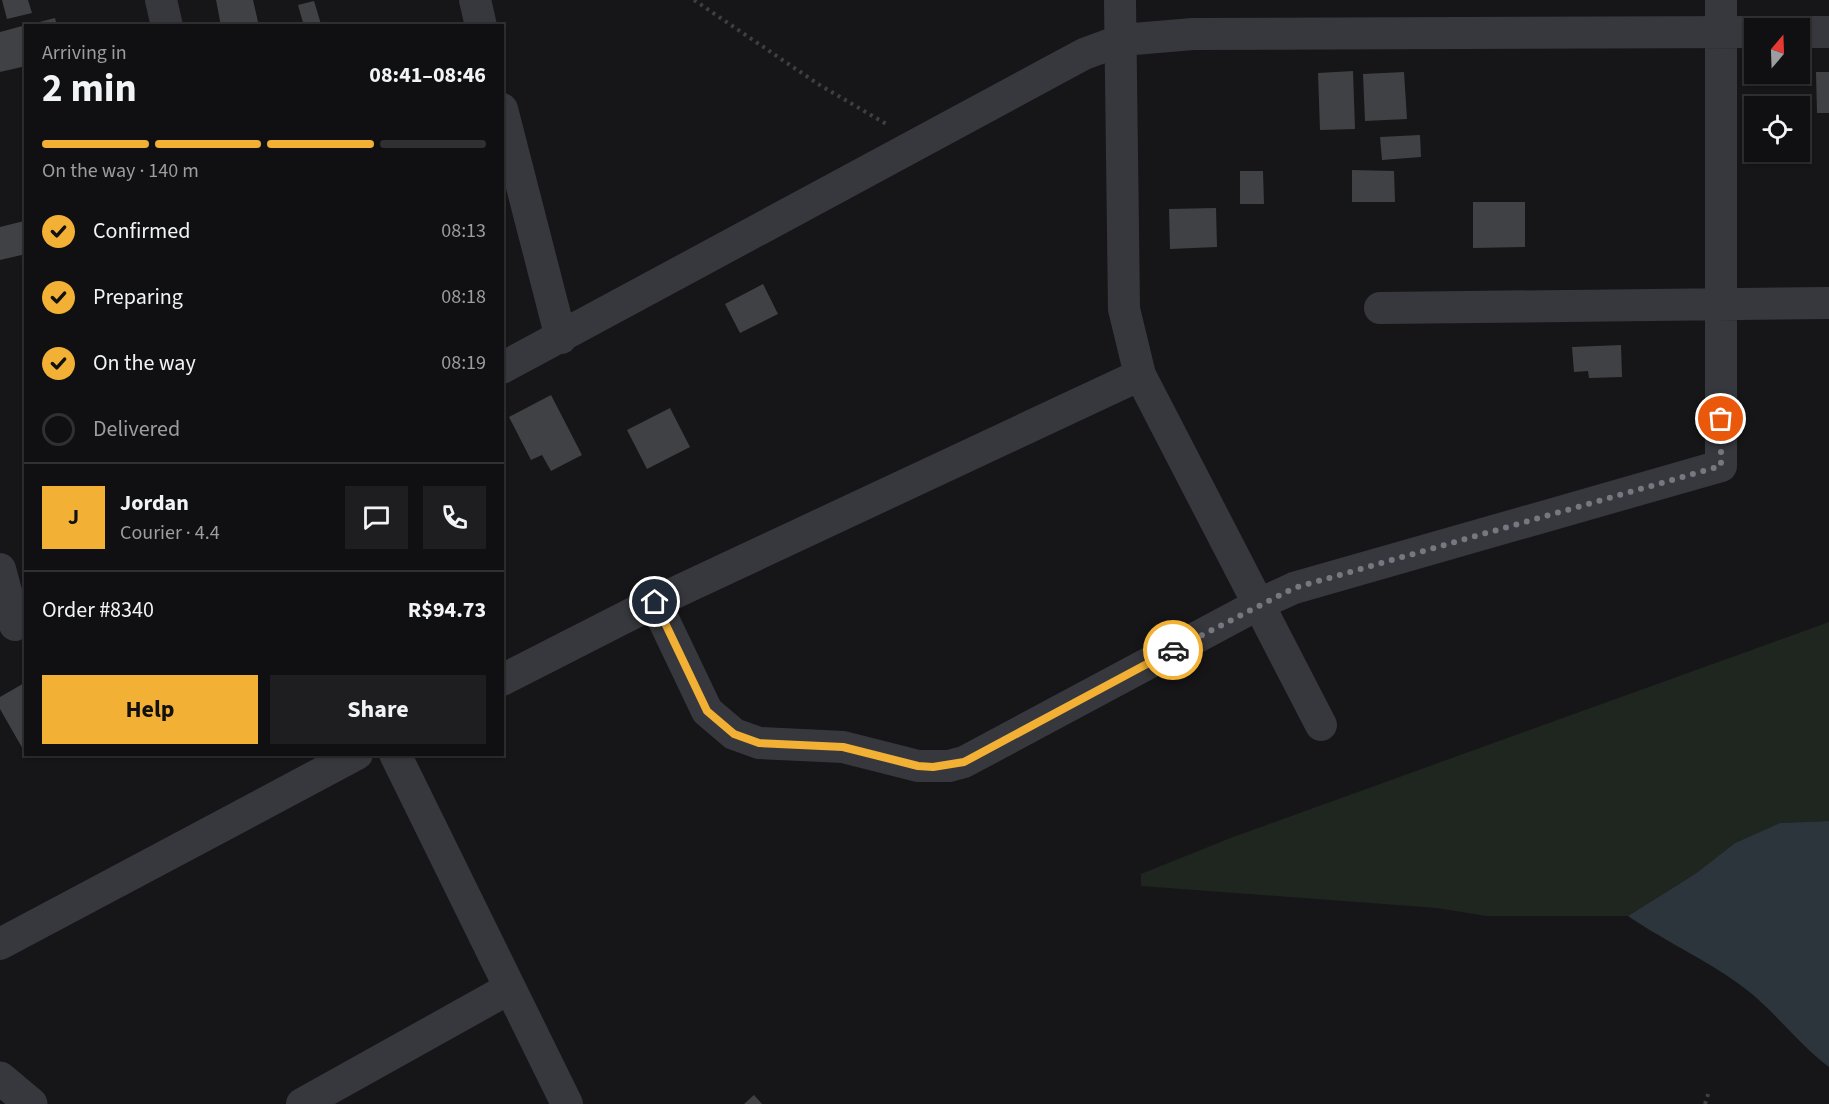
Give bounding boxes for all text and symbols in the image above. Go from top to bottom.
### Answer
north arrow [1744,18,1810,84]
map controls [1744,18,1810,162]
text: Arriving in [42,39,127,67]
text: 08:41–08:46 [369,59,486,91]
text: 2 min [42,61,137,117]
button: locate [1744,96,1810,162]
text: On the way · 140 m [42,157,199,185]
icon: check [42,215,75,248]
text: Confirmed [93,215,190,247]
text: 08:13 [441,217,486,245]
icon: check [42,281,75,314]
text: Preparing [93,281,183,313]
text: 08:18 [441,283,486,311]
icon: check [42,347,75,380]
text: On the way [93,347,196,379]
text: 08:19 [441,349,486,377]
pin [1695,393,1746,444]
icon: bag [1704,402,1737,435]
text: Delivered [93,413,180,445]
button: chat [345,486,408,549]
button: phone [423,486,486,549]
text: Jordan [120,487,189,519]
text: J [68,501,79,533]
text: Courier · 4.4 [120,519,220,547]
pin [629,576,680,627]
icon: home [638,585,671,618]
text: Order #8340 [42,594,154,626]
text: R$94.73 [408,594,486,626]
courier [1143,620,1203,680]
icon: car [1157,634,1190,667]
button: Help [42,675,258,744]
button: Share [270,675,486,744]

